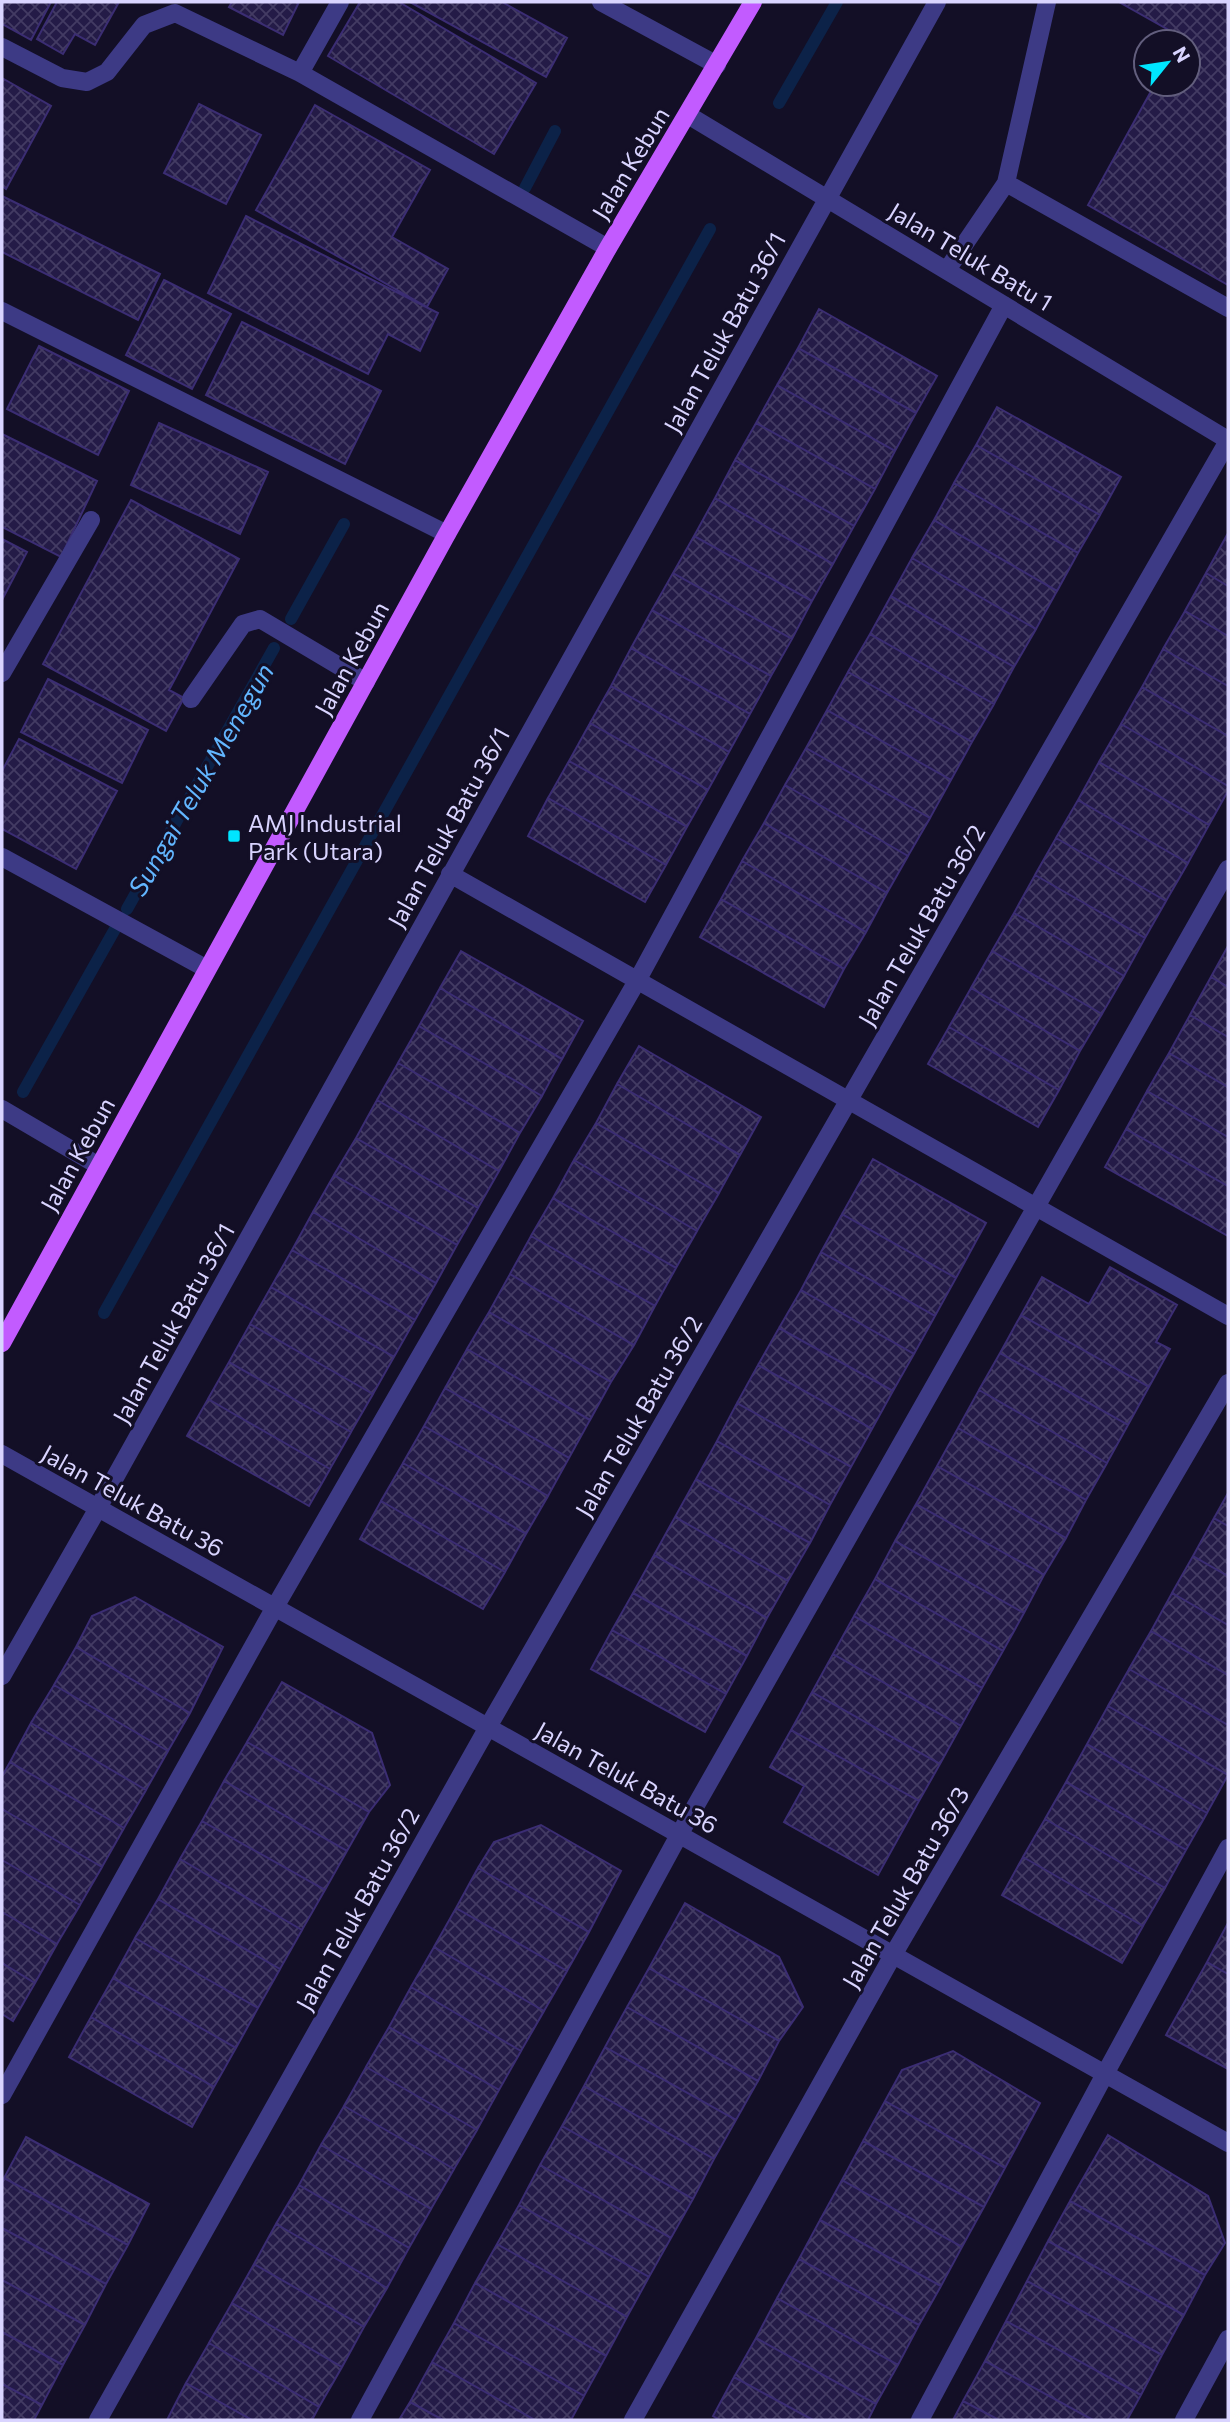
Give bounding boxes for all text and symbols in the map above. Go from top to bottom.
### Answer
north arrow [1132,28,1202,98]
text: N [1169,42,1196,66]
street label: Jalan Kebun [585,102,675,224]
street label: Jalan Teluk Batu 1 [884,196,1058,316]
street label: Jalan Teluk Batu 36/1 [657,227,791,437]
street label: Jalan Kebun [308,596,394,720]
water label: Sungai Teluk Menegun [121,657,279,901]
street label: Jalan Teluk Batu 36/1 [381,722,515,932]
place label: AMJ Industrial Park (Utara) [248,808,402,865]
street label: Jalan Teluk Batu 36/2 [852,819,990,1031]
marker: AMJ Industrial Park (Utara) [226,828,242,844]
street label: Jalan Kebun [34,1092,120,1216]
street label: Jalan Teluk Batu 36/1 [106,1218,240,1428]
street label: Jalan Teluk Batu 36/2 [569,1310,707,1522]
street label: Jalan Teluk Batu 36 [37,1438,229,1562]
street label: Jalan Teluk Batu 36 [531,1715,723,1839]
street label: Jalan Teluk Batu 36/3 [835,1781,975,1993]
street label: Jalan Teluk Batu 36/2 [289,1802,425,2016]

